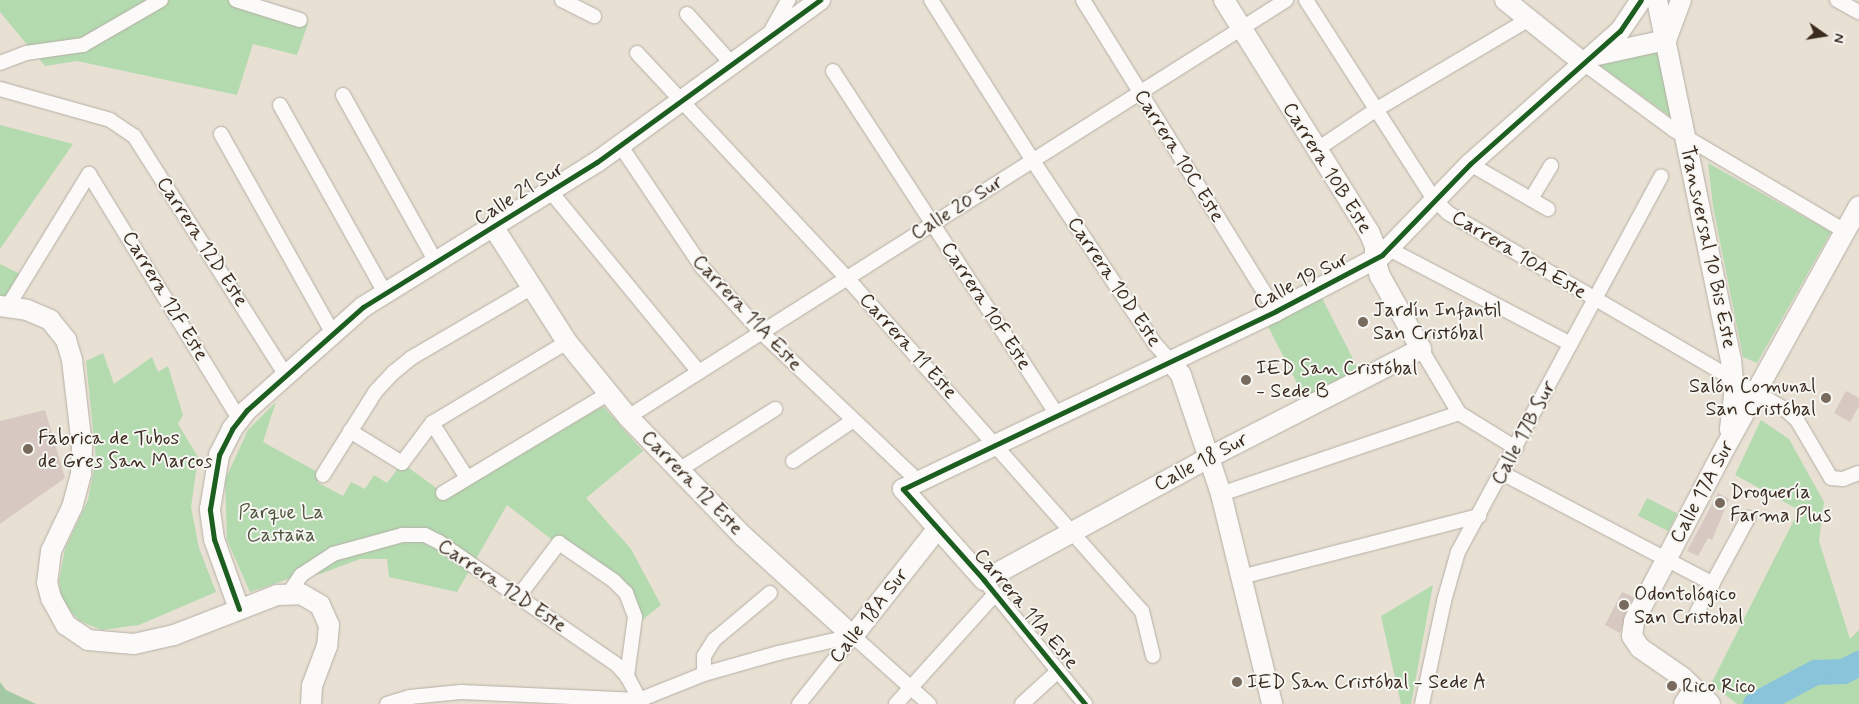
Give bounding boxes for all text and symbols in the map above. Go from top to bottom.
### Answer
north arrow [1799,10,1849,60]
text: N [1829,32,1848,45]
street label: Carrera 10C Este [1129,85,1229,227]
street label: Carrera 10B Este [1277,98,1377,238]
street label: Transversal 10 Bis Este [1675,145,1741,349]
street label: Calle 21 Sur [470,157,568,231]
street label: Calle 20 Sur [907,170,1007,246]
street label: Carrera 12D Este [151,172,253,312]
street label: Carrera 10A Este [1448,206,1590,304]
street label: Carrera 10D Este [1062,213,1166,351]
street label: Carrera 12F Este [117,227,213,365]
street label: Carrera 10F Este [936,237,1036,375]
street label: Calle 19 Sur [1249,247,1353,315]
street label: Carrera 11A Este [688,251,806,375]
street label: Carrera 11 Este [854,288,962,404]
place label: Jardín Infantil San Cristóbal [1373,299,1507,346]
marker: Jardín Infantil San Cristóbal [1357,316,1369,328]
place label: IED San Cristóbal - Sede B [1256,356,1412,403]
marker: IED San Cristóbal - Sede B [1240,374,1252,386]
place label: Salón Comunal San Cristóbal [1684,374,1816,421]
street label: Calle 17B Sur [1487,377,1561,489]
marker: Salón Comunal San Cristóbal [1820,392,1832,404]
place label: Fabrica de Tubos de Gres San Marcos [38,426,205,473]
street label: Carrera 12 Este [636,426,748,540]
street label: Calle 18 Sur [1150,427,1252,497]
street label: Calle 17A Sur [1664,436,1740,548]
marker: Fabrica de Tubos de Gres San Marcos [22,443,34,455]
place label: Droguería Farma Plus [1730,480,1829,527]
marker: Droguería Farma Plus [1714,497,1726,509]
park label: Parque La Castaña [238,501,324,548]
street label: Carrera 12D Este [433,534,571,638]
street label: Carrera 11A Este [969,545,1083,673]
street label: Calle 18A Sur [824,563,914,669]
place label: Odontológico San Cristobal [1634,582,1745,629]
marker: Odontológico San Cristobal [1618,599,1630,611]
place label: IED San Cristóbal - Sede A [1247,670,1482,694]
place label: Rico Rico [1682,674,1754,698]
marker: IED San Cristóbal - Sede A [1231,676,1243,688]
marker: Rico Rico [1666,680,1678,692]

